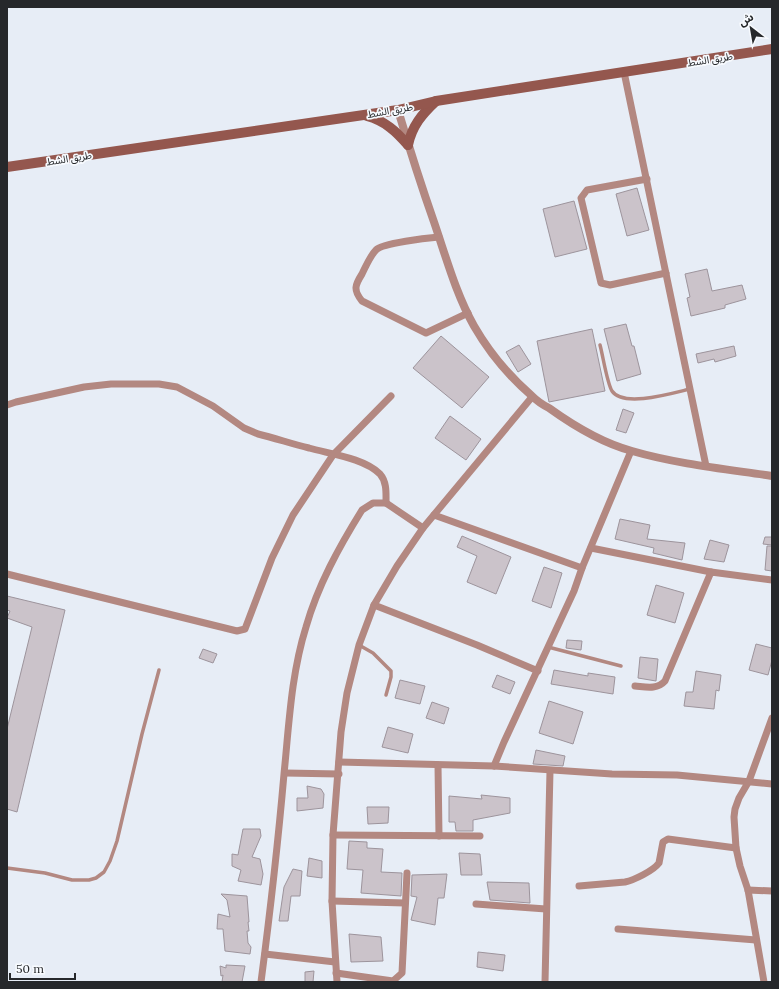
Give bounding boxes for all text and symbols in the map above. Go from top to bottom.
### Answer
north arrow [731,8,771,48]
text: ش [736,10,756,29]
street label: طريق الشط [686,49,734,70]
street label: طريق الشط [366,100,414,121]
street label: طريق الشط [45,148,93,169]
scale bar [10,955,75,981]
text: 50 m [16,961,44,976]

